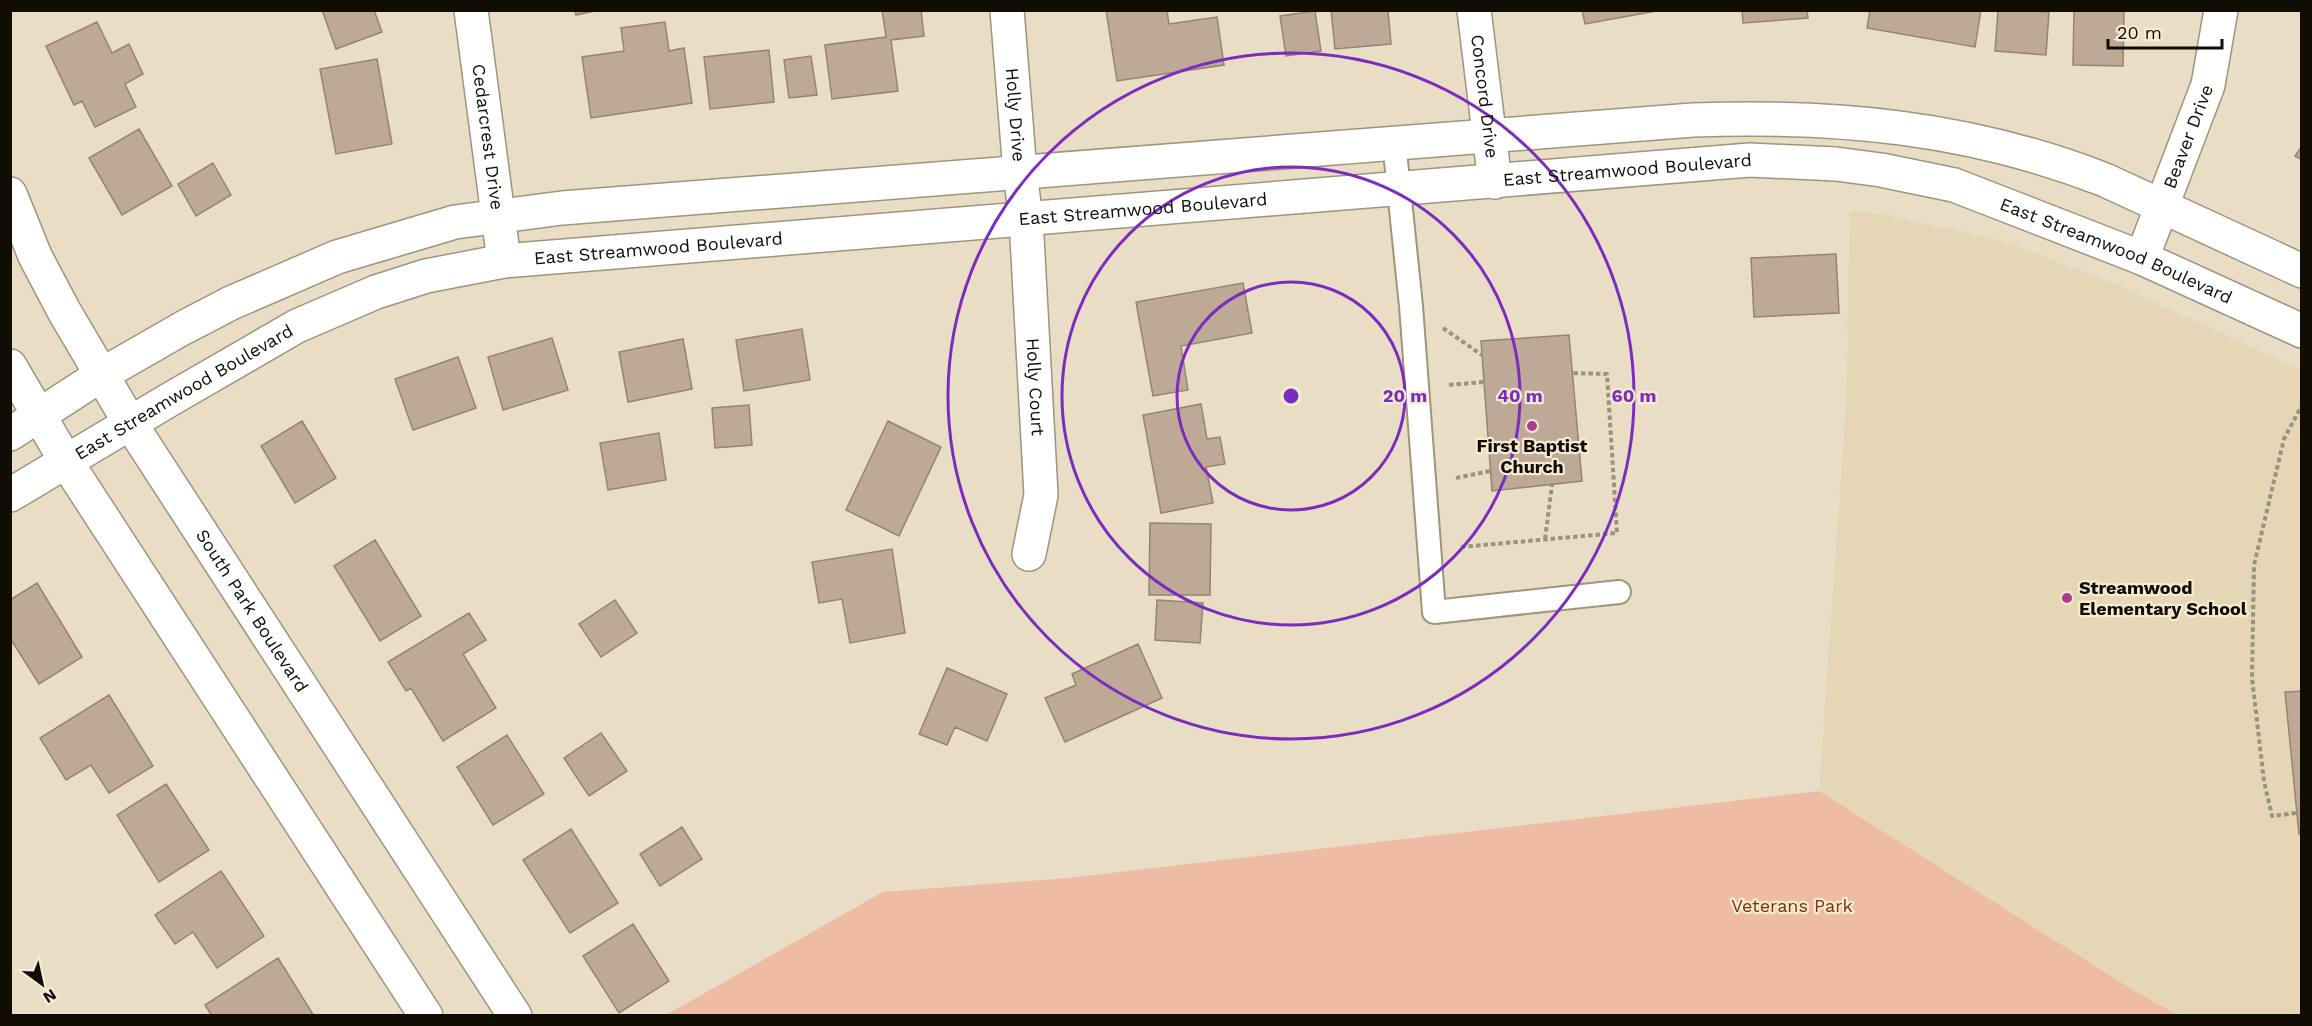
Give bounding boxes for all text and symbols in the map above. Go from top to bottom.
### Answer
scale bar [2108,12,2222,50]
text: 20 m [2117,22,2162,43]
street label: Concord Drive [1467,33,1503,159]
street label: Cedarcrest Drive [468,63,508,211]
street label: Holly Drive [1002,67,1030,162]
street label: Beaver Drive [2159,81,2217,191]
street label: East Streamwood Boulevard [1502,149,1752,190]
street label: East Streamwood Boulevard [1018,188,1268,229]
street label: East Streamwood Boulevard [1997,193,2236,308]
street label: East Streamwood Boulevard [533,227,784,269]
street label: East Streamwood Boulevard [71,320,297,464]
street label: Holly Court [1022,337,1049,437]
text: 20 m [1383,385,1427,406]
text: 40 m [1497,385,1543,406]
text: 60 m [1612,385,1656,406]
centre of rings [1281,386,1301,406]
marker: First Baptist Church [1525,419,1539,433]
place label: First Baptist Church [1477,435,1588,477]
street label: South Park Boulevard [192,525,313,696]
place label: Streamwood Elementary School [2079,577,2247,619]
marker: Streamwood Elementary School [2060,591,2074,605]
park label: Veterans Park [1731,895,1853,916]
north arrow [12,954,72,1014]
text: N [40,985,60,1007]

